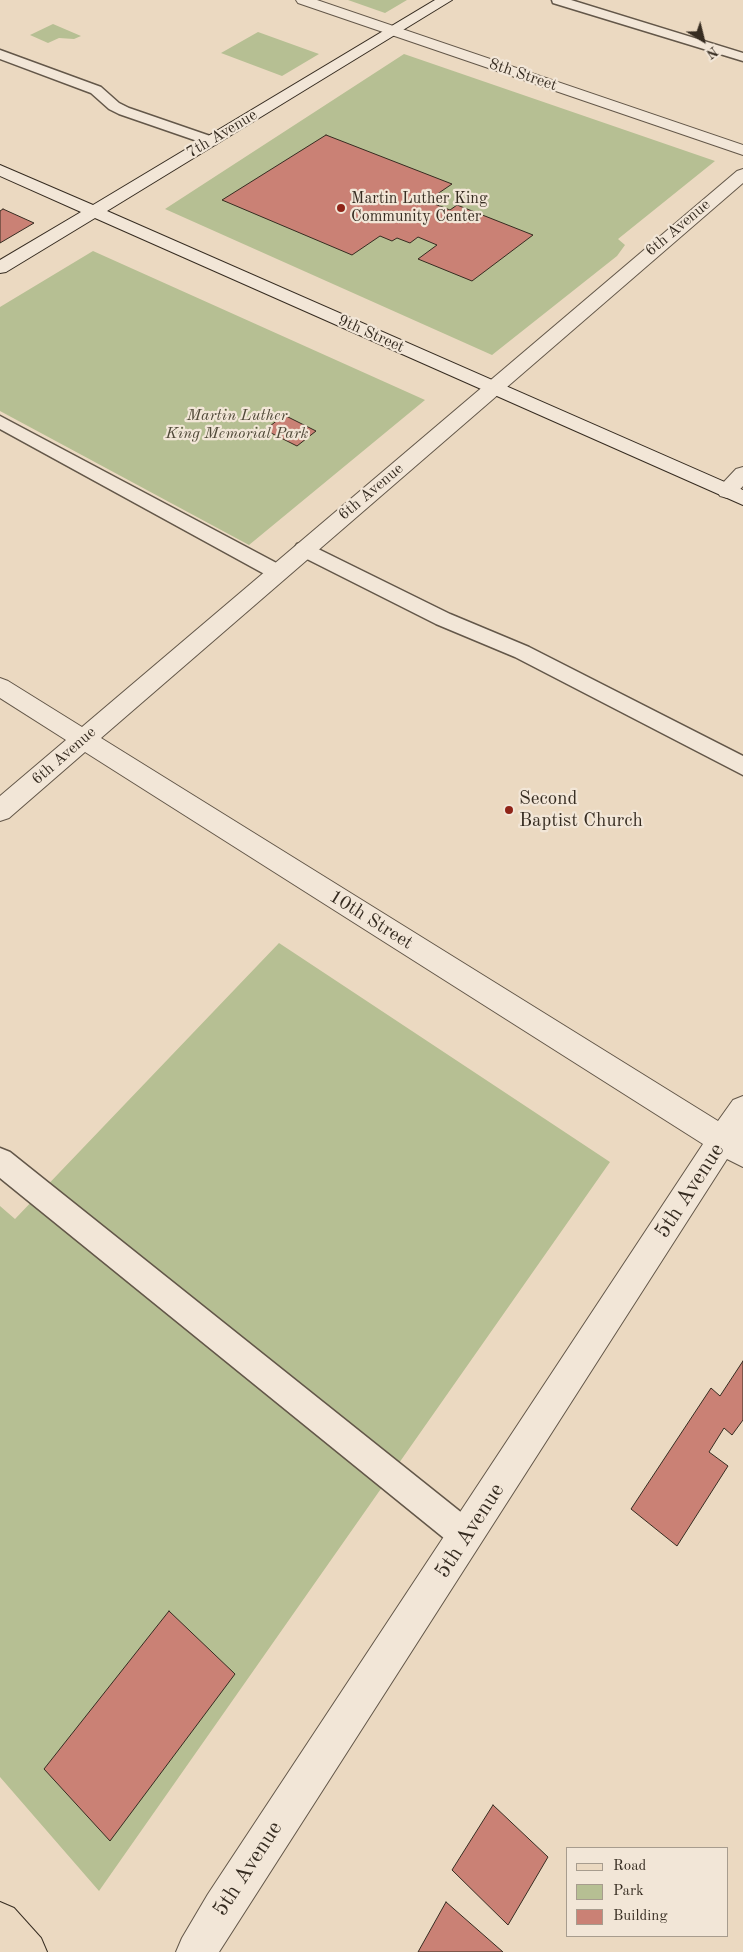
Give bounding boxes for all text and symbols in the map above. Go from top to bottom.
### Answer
north arrow [678,15,728,65]
text: N [703,43,720,61]
street label: 8th Street [487,54,559,96]
street label: 7th Avenue [183,105,261,163]
place label: Martin Luther King Community Center [351,189,488,227]
street label: 6th Avenue [642,195,714,261]
marker: Martin Luther King Community Center [335,202,347,214]
street label: 9th Street [335,311,407,357]
park label: Martin Luther King Memorial Park [166,406,308,444]
street label: 6th Avenue [335,459,407,525]
street label: 6th Avenue [28,723,100,789]
place label: Second Baptist Church [519,788,643,832]
marker: Second Baptist Church [503,804,515,816]
street label: 10th Street [325,885,417,955]
street label: 5th Avenue [649,1138,731,1244]
street label: 5th Avenue [429,1478,511,1584]
street label: 5th Avenue [207,1816,289,1922]
legend [566,1847,728,1937]
text: Road [613,1859,646,1874]
text: Park [613,1884,644,1899]
text: Building [613,1909,668,1924]

